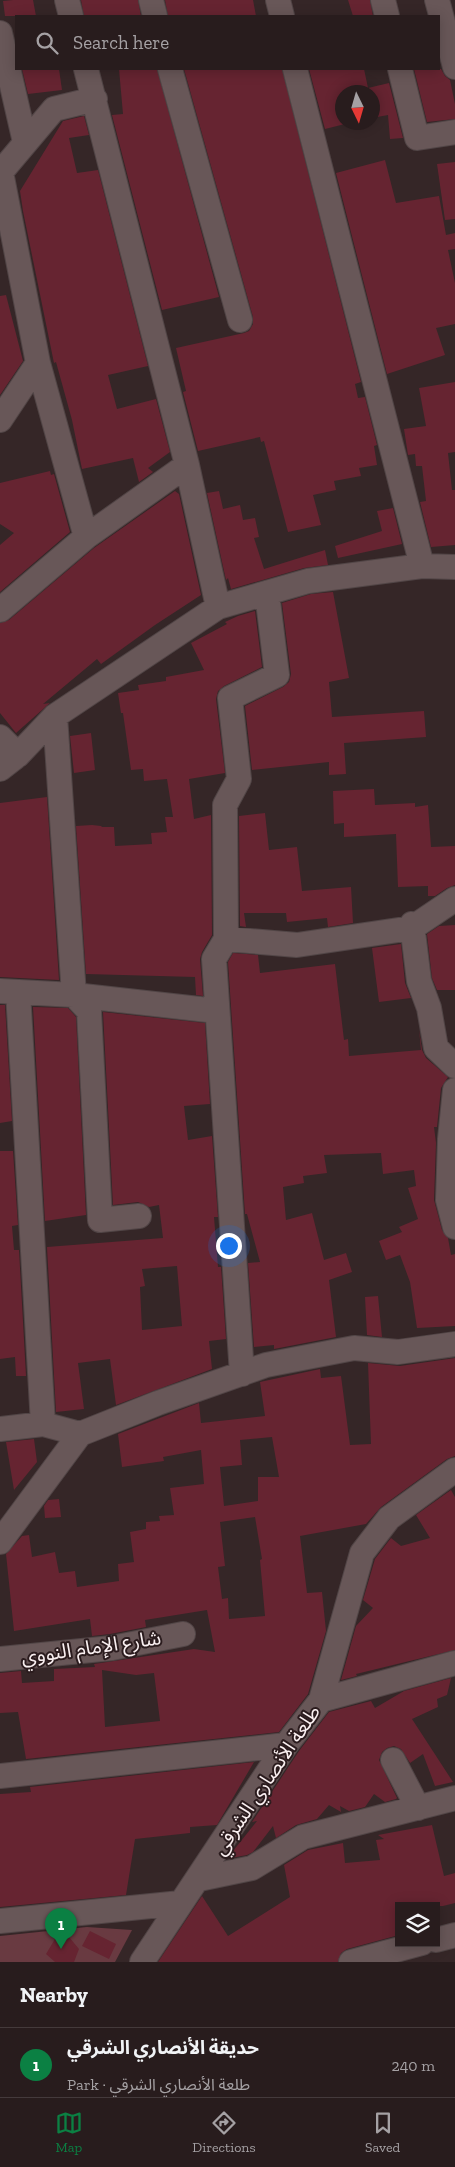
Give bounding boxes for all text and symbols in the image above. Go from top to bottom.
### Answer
search box [15,15,440,70]
icon: search [33,29,61,57]
text: Search here [73,31,169,54]
north arrow [335,85,380,130]
your location [216,1233,242,1259]
street label: شارع الإمام النووي [20,1625,163,1672]
street label: طلعة الأنصاري الشرقي [207,1700,328,1862]
map controls [395,1902,440,1947]
button: layers [395,1902,440,1947]
pin: 1 [45,1908,77,1949]
text: Nearby [20,1982,88,2007]
text: حديقة الأنصاري الشرقي [67,2036,259,2059]
text: 1 [33,2056,39,2075]
text: 240 m [391,2056,435,2075]
text: Park · طلعة الأنصاري الشرقي [67,2075,250,2094]
tab: Map [55,2109,83,2156]
tab: Directions [192,2109,256,2156]
tab: Saved [365,2109,400,2156]

